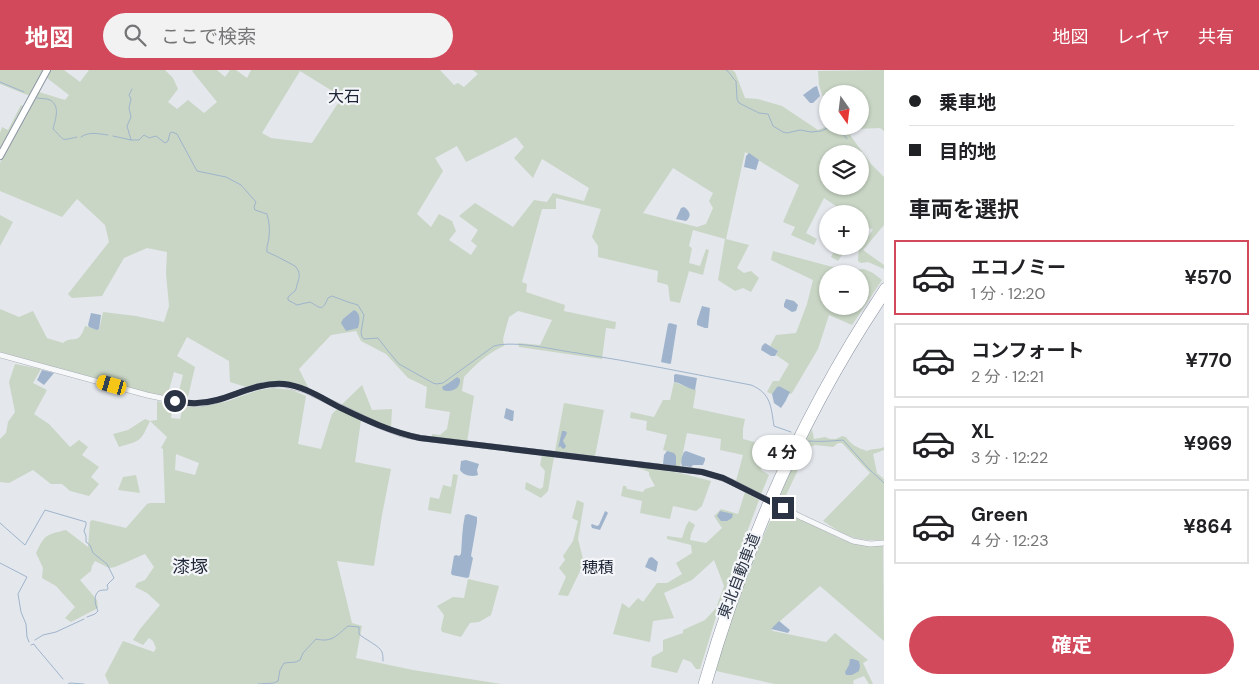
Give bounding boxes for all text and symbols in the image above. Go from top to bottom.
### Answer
search box [103,13,453,58]
icon: search [121,21,149,49]
text: 地図 [25,22,73,53]
text: ここで検索 [161,24,256,49]
text: 地図 [1053,25,1089,49]
text: レイヤ [1117,25,1170,49]
text: 共有 [1198,25,1234,49]
north arrow [819,85,869,135]
map controls [819,85,869,315]
district label: 大石 [328,86,360,107]
text: 乗車地 [939,90,996,115]
text: 目的地 [939,139,996,164]
button: layers [819,145,869,195]
text: 車両を選択 [909,195,1019,224]
button: + [819,205,869,255]
icon: car [911,255,956,300]
text: エコノミー [971,255,1066,280]
button: − [819,265,869,315]
text: ¥570 [1184,265,1232,290]
text: 1 分 · 12:20 [971,283,1045,304]
icon: car [911,338,956,383]
text: コンフォート [971,338,1084,363]
text: ¥770 [1185,348,1232,373]
text: 2 分 · 12:21 [971,366,1044,387]
car [95,374,128,396]
route start [164,390,186,412]
text: XL [971,419,994,444]
icon: car [911,421,956,466]
text: ¥969 [1184,431,1232,456]
callout: 4 分 [753,436,813,470]
text: 4 分 [767,442,797,463]
text: 3 分 · 12:22 [971,447,1048,468]
route end [772,497,794,519]
text: Green [971,502,1028,527]
icon: car [911,504,956,549]
text: ¥864 [1183,514,1232,539]
street label: 東北自動車道 [714,530,764,622]
text: 4 分 · 12:23 [971,530,1049,551]
district label: 漆塚 [172,555,208,579]
district label: 穂積 [582,557,614,578]
button: 確定 [909,616,1234,674]

